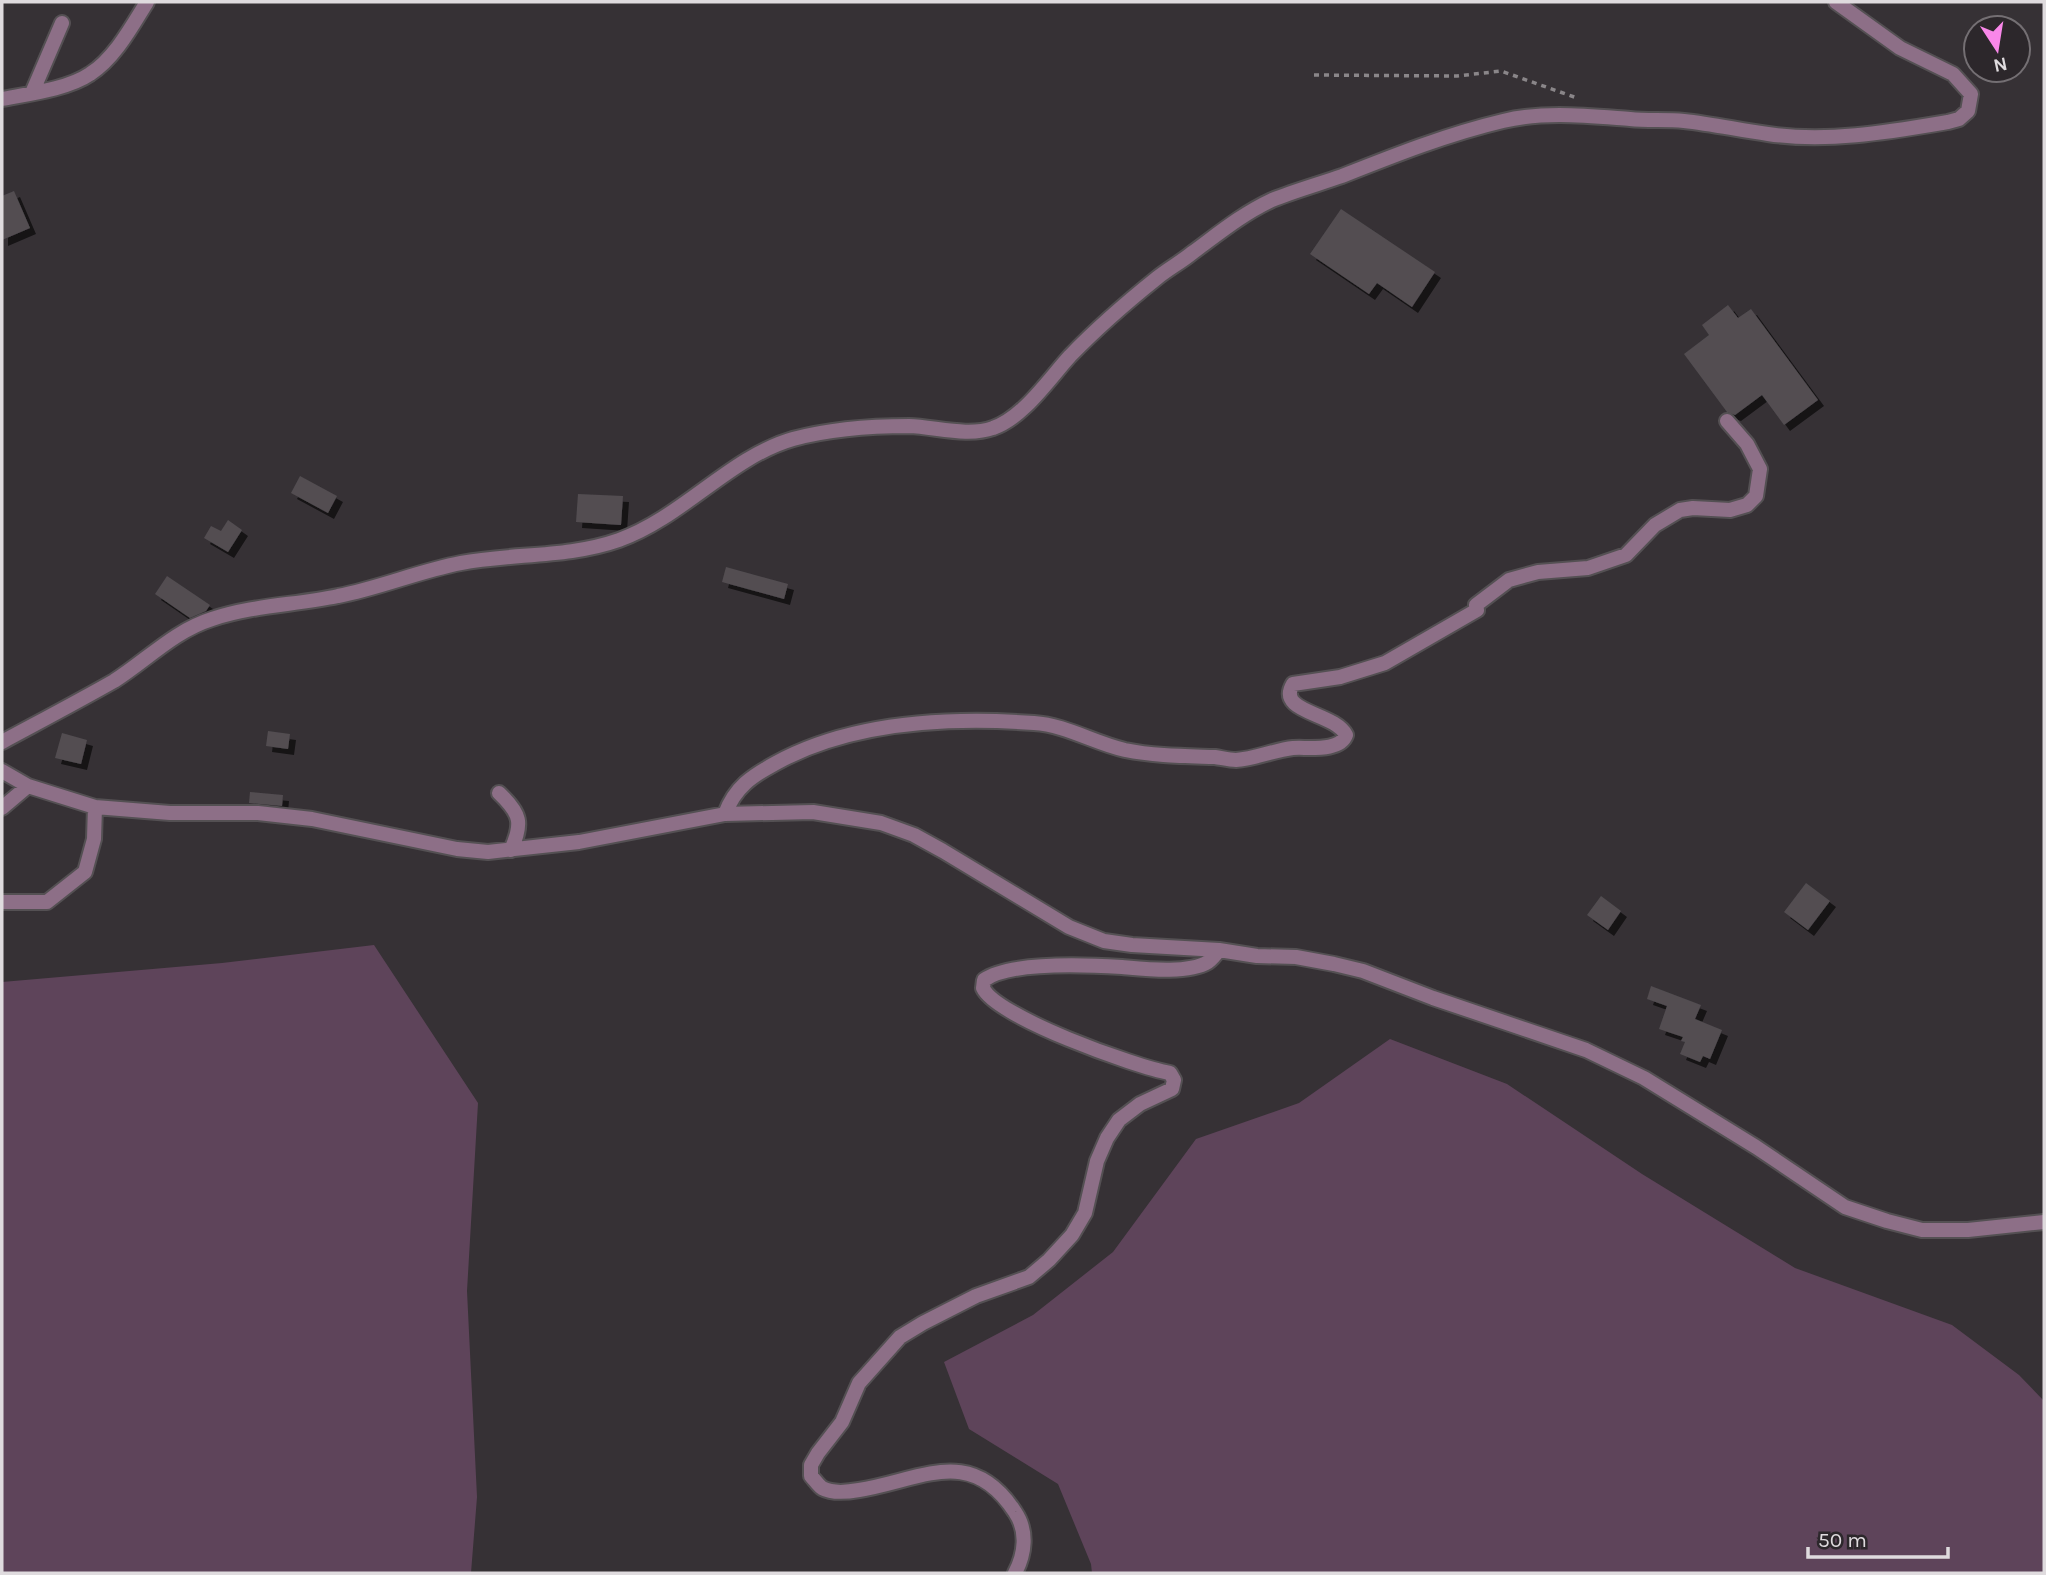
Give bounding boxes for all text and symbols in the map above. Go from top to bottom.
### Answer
north arrow [1962,14,2032,84]
text: N [1991,52,2009,77]
scale bar [1808,1516,1948,1560]
text: 50 m [1818,1528,1867,1552]

